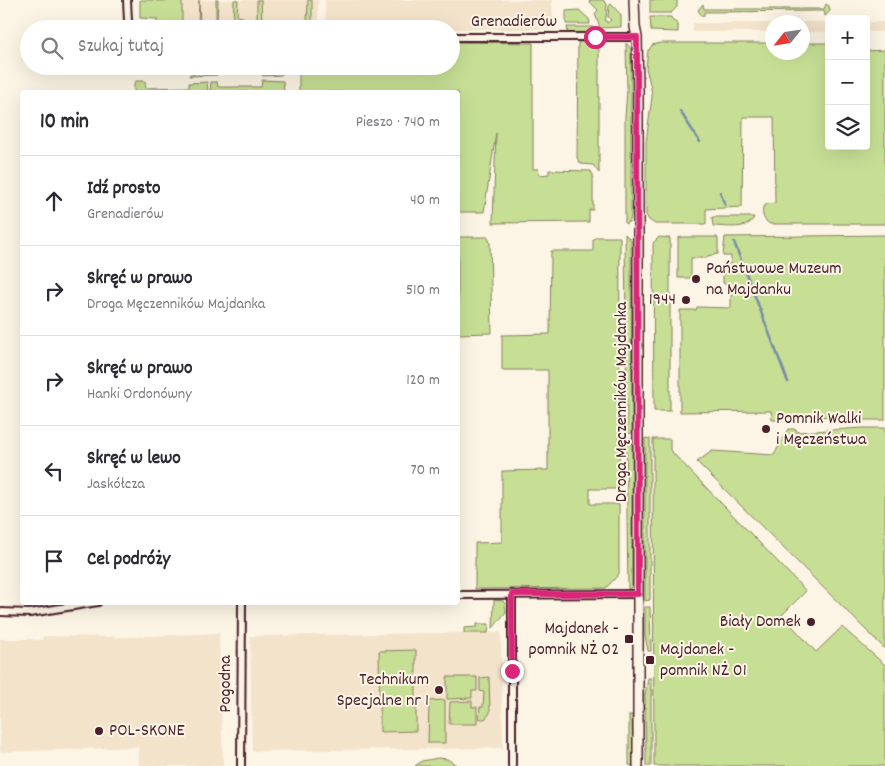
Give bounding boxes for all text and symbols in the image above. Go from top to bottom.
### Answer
street label: Grenadierów [471,10,557,35]
north arrow [765,15,810,60]
map controls [825,15,870,150]
button: + [825,15,870,60]
search box [20,20,460,75]
route start [584,26,607,49]
icon: search [38,34,66,62]
text: Szukaj tutaj [78,34,164,61]
button: − [825,60,870,105]
button: layers [825,105,870,150]
text: 10 min [40,108,89,138]
text: Pieszo · 740 m [356,111,440,134]
text: Idź prosto [87,176,160,203]
icon: ahead [40,187,68,215]
text: 40 m [410,189,440,212]
text: Grenadierów [87,203,164,226]
place label: Państwowe Muzeum na Majdanku [706,257,842,303]
text: Skręć w prawo [87,266,193,293]
marker: Państwowe Muzeum na Majdanku [690,273,702,285]
icon: right [40,277,68,305]
text: 510 m [406,279,440,302]
place label: 1944 [649,288,676,313]
text: Droga Męczenników Majdanka [87,293,265,316]
marker: 1944 [680,294,692,306]
street label: Droga Męczenników Majdanka [610,301,635,502]
text: Skręć w prawo [87,356,193,383]
icon: right [40,367,68,395]
text: 120 m [406,369,440,392]
text: Hanki Ordonówny [87,383,192,406]
place label: Pomnik Walki i Męczeństwa [776,407,867,453]
marker: Pomnik Walki i Męczeństwa [760,423,772,435]
text: Skręć w lewo [87,446,181,473]
icon: left [40,457,68,485]
text: 70 m [410,459,440,482]
text: Jaskółcza [87,473,145,496]
icon: arrive [40,547,68,575]
text: Cel podróży [87,547,170,574]
place label: Biały Domek [720,610,801,635]
marker: Biały Domek [805,616,817,628]
place label: Majdanek - pomnik NŻ 02 [528,617,619,663]
marker: Majdanek - pomnik NŻ 02 [623,633,635,645]
place label: Majdanek - pomnik NŻ 01 [660,638,747,684]
marker: Majdanek - pomnik NŻ 01 [644,654,656,666]
street label: Pogodna [214,655,239,713]
route end [501,660,524,683]
place label: Technikum Specjalne nr 1 [337,668,429,714]
marker: Technikum Specjalne nr 1 [433,684,445,696]
place label: POL-SKONE [109,719,185,744]
marker: POL-SKONE [93,725,105,737]

